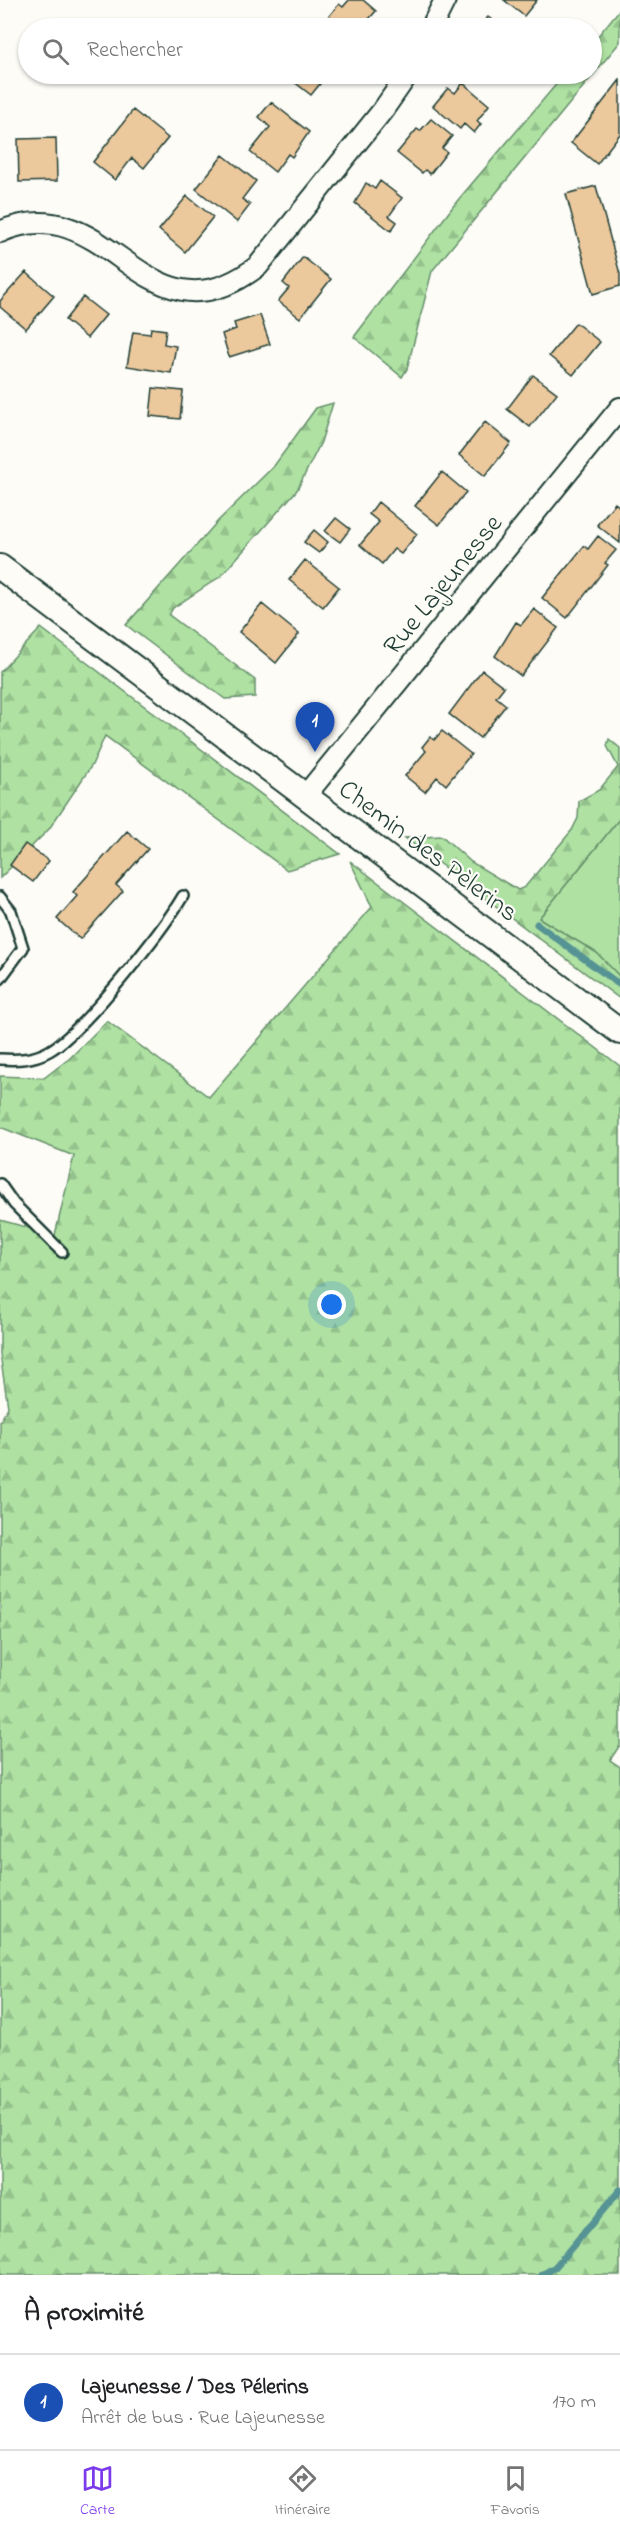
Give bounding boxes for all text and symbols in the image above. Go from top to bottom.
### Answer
search box [18,18,602,84]
icon: search [39,35,72,68]
text: Rechercher [87,35,183,67]
street label: Rue Lajeunesse [375,506,514,665]
pin: 1 [296,702,334,752]
street label: Chemin des Pèlerins [329,771,526,933]
your location [317,1290,346,1319]
text: À proximité [24,2295,144,2333]
text: Lajeunesse / Des Pélerins [81,2372,309,2404]
text: 1 [40,2388,47,2417]
text: 170 m [552,2388,596,2417]
text: Arrêt de bus · Rue Lajeunesse [81,2404,325,2433]
tab: Carte [80,2462,115,2522]
tab: Itinéraire [275,2462,331,2522]
tab: Favoris [491,2462,540,2522]

